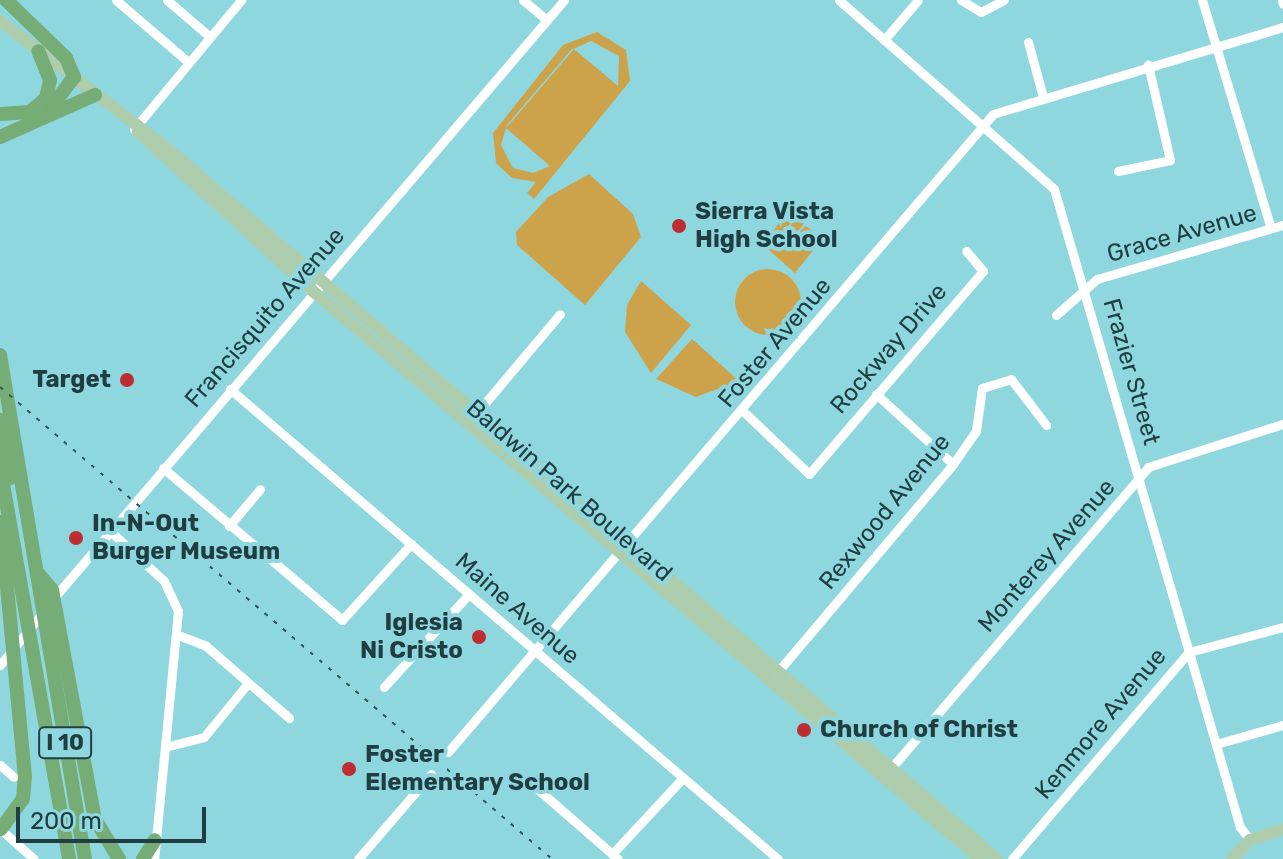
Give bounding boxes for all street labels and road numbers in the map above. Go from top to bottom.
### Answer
street label: Grace Avenue [1103,199,1261,269]
street label: Francisquito Avenue [179,222,351,414]
street label: Foster Avenue [712,272,838,414]
street label: Rockway Drive [824,278,954,420]
street label: Frazier Street [1096,295,1166,449]
street label: Baldwin Park Boulevard [460,394,678,588]
street label: Rexwood Avenue [813,428,957,596]
street label: Monterey Avenue [972,473,1122,639]
street label: Maine Avenue [449,547,585,671]
street label: Kenmore Avenue [1029,642,1173,806]
road number: I 10 [37,725,93,761]

